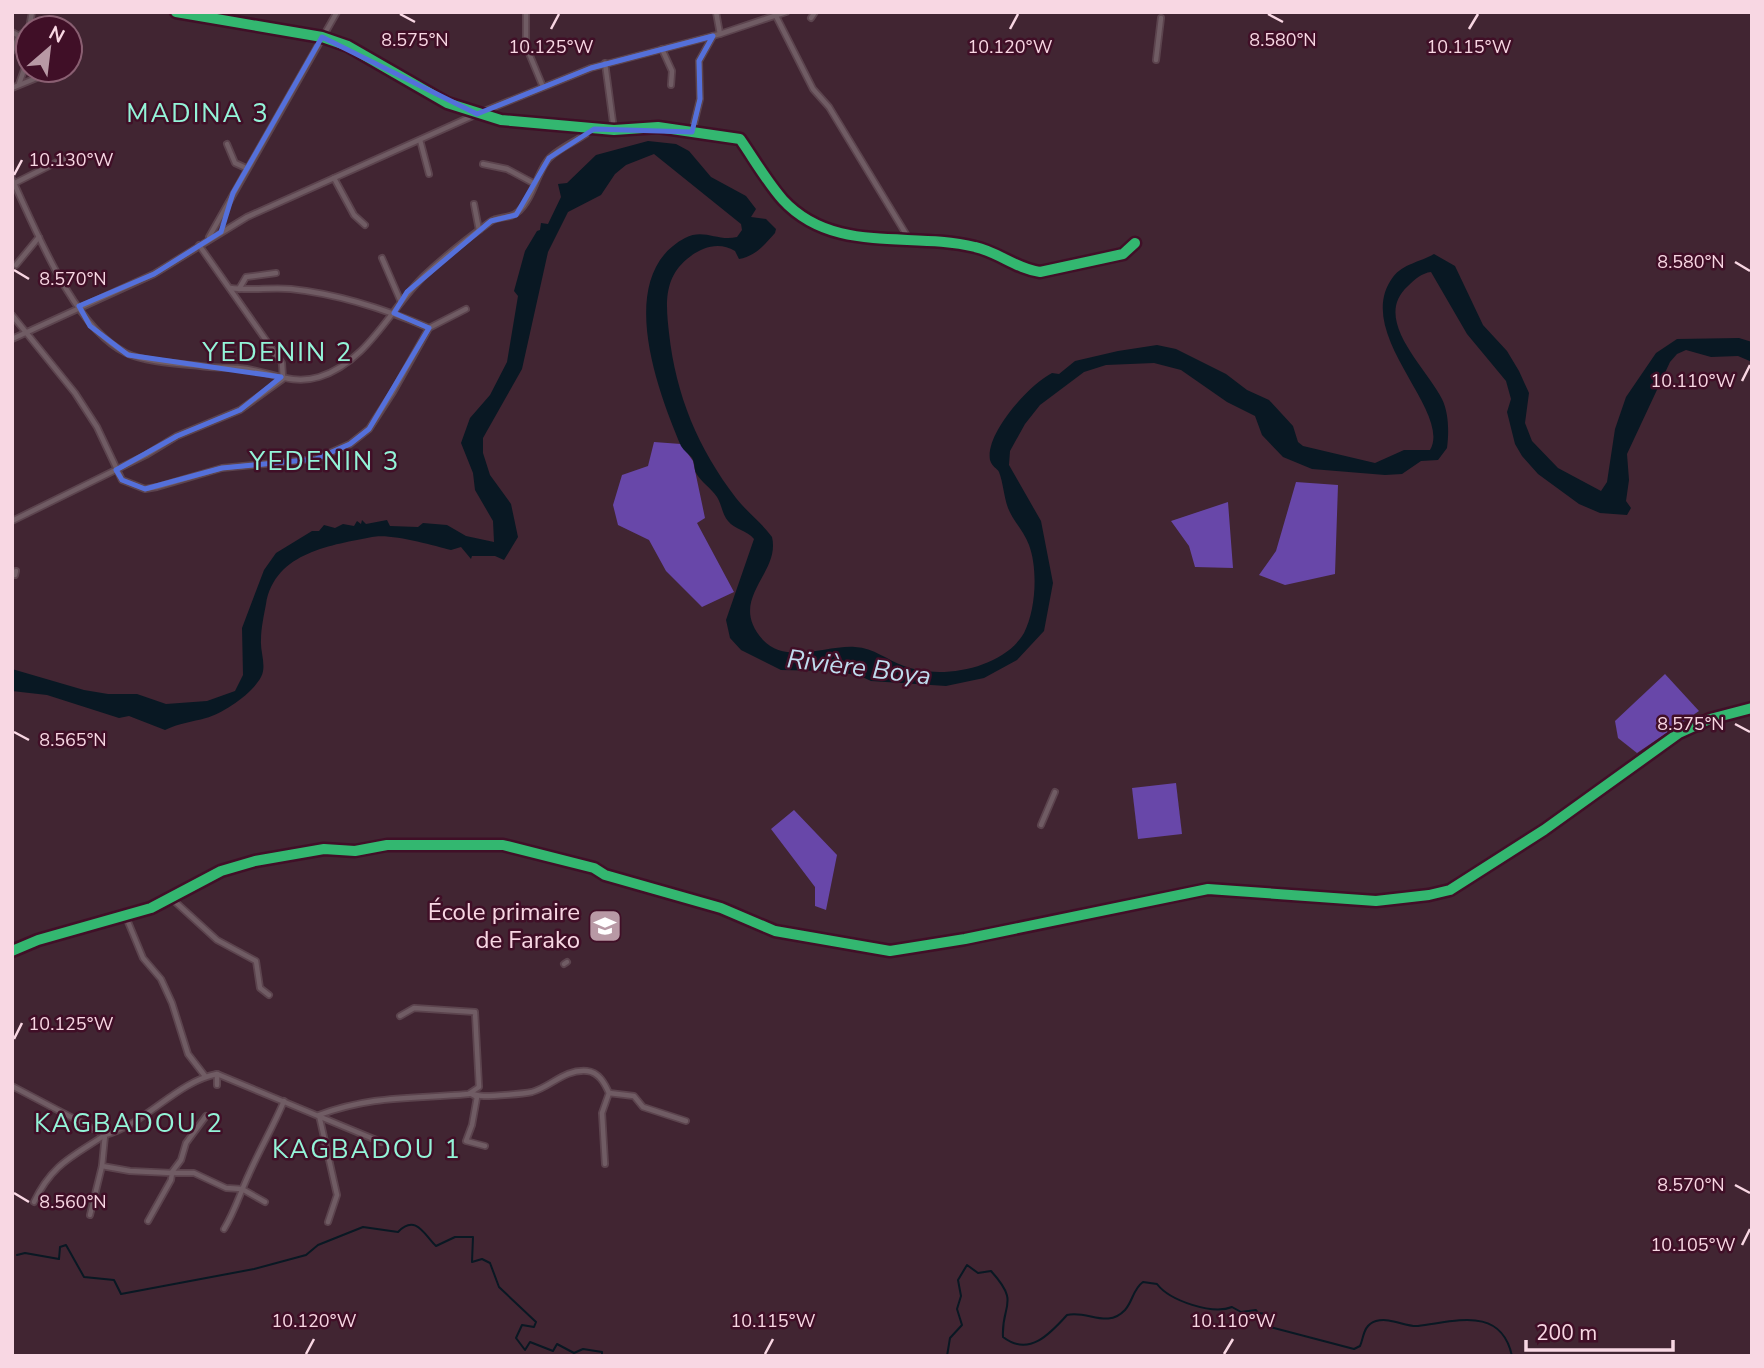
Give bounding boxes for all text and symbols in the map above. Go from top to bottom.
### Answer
north arrow [14,14,84,84]
text: N [44,20,69,50]
text: 8.575°N [381,28,449,52]
text: 8.580°N [1249,28,1317,52]
text: 10.125°W [509,35,594,59]
text: 10.120°W [968,35,1053,59]
text: 10.115°W [1427,35,1512,59]
district label: MADINA 3 [126,96,270,131]
text: 10.130°W [29,148,114,172]
text: 8.580°N [1657,250,1725,274]
text: 8.570°N [39,267,107,291]
district label: YEDENIN 2 [202,335,353,370]
text: 10.110°W [1651,369,1736,393]
district label: YEDENIN 3 [249,444,400,479]
water label: Rivière Boya [785,641,933,694]
text: 8.575°N [1657,712,1725,736]
text: 8.565°N [39,728,107,752]
place label: École primaire de Farako [428,896,580,956]
school or university icon: École primaire de Farako [586,907,624,945]
text: 10.125°W [29,1012,114,1036]
district label: KAGBADOU 2 [34,1106,224,1141]
district label: KAGBADOU 1 [272,1132,462,1167]
text: 8.570°N [1657,1173,1725,1197]
text: 8.560°N [39,1190,107,1214]
text: 10.105°W [1651,1233,1736,1257]
scale bar [1526,1308,1673,1352]
text: 10.120°W [272,1309,357,1333]
text: 10.115°W [731,1309,816,1333]
text: 10.110°W [1191,1309,1276,1333]
text: 200 m [1536,1319,1597,1347]

